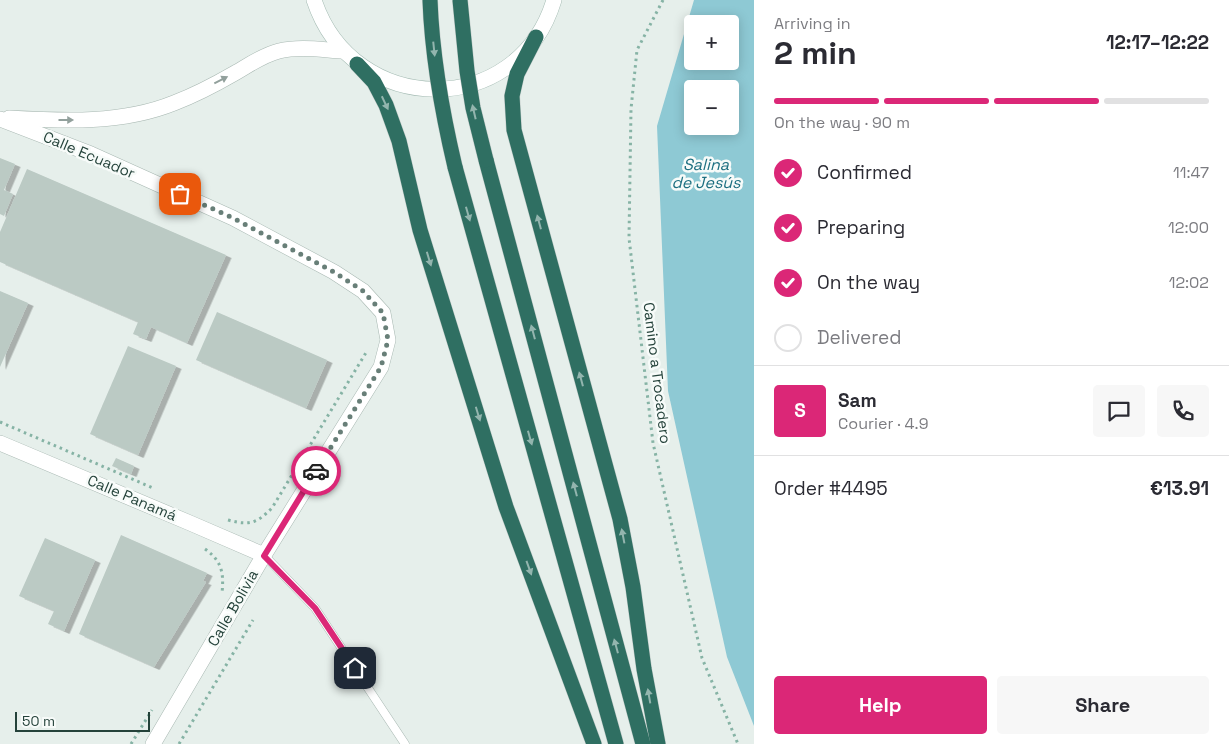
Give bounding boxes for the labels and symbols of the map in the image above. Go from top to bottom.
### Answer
one-way arrow [430,41,438,57]
one-way arrow [214,76,228,84]
one-way arrow [381,96,389,110]
one-way arrow [470,105,478,120]
one-way arrow [58,116,74,124]
street label: Calle Ecuador [40,127,138,183]
water label: Salina de Jesús [671,154,741,193]
pin [159,173,201,215]
one-way arrow [464,206,472,221]
one-way arrow [534,214,542,229]
one-way arrow [426,252,434,267]
street label: Camino a Trocadero [639,301,676,445]
one-way arrow [528,325,536,340]
one-way arrow [577,371,585,386]
one-way arrow [474,407,482,422]
one-way arrow [527,430,535,445]
courier [291,446,341,496]
street label: Calle Panamá [85,470,180,525]
one-way arrow [571,482,579,497]
one-way arrow [619,528,627,543]
one-way arrow [526,561,533,576]
street label: Calle Bolivia [203,566,262,649]
one-way arrow [612,639,620,654]
pin [334,647,376,689]
one-way arrow [645,688,653,704]
scale bar [15,709,150,732]

